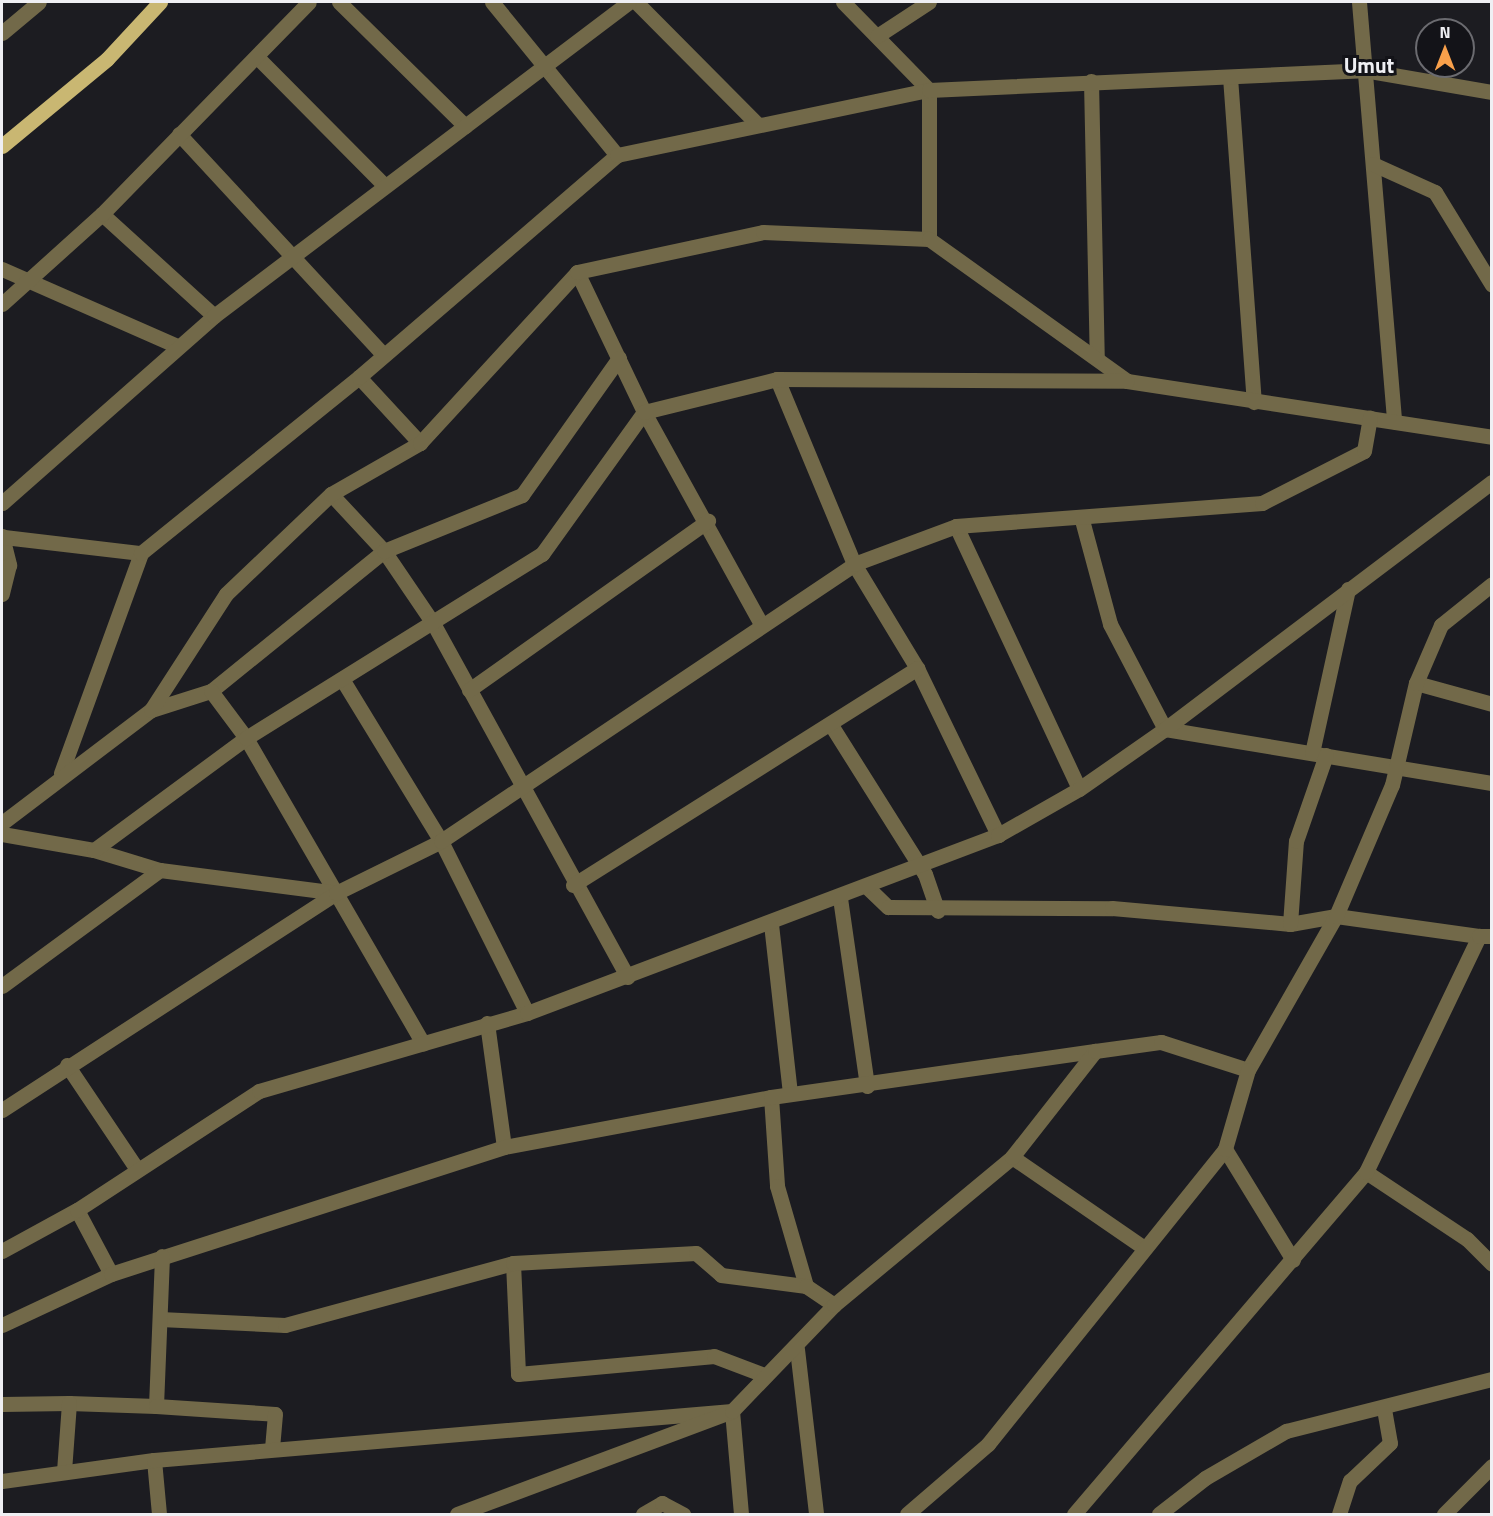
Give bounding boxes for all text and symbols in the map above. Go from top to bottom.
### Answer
north arrow [1415,18,1475,78]
text: N [1439,20,1451,44]
district label: Umut [1344,52,1394,78]

